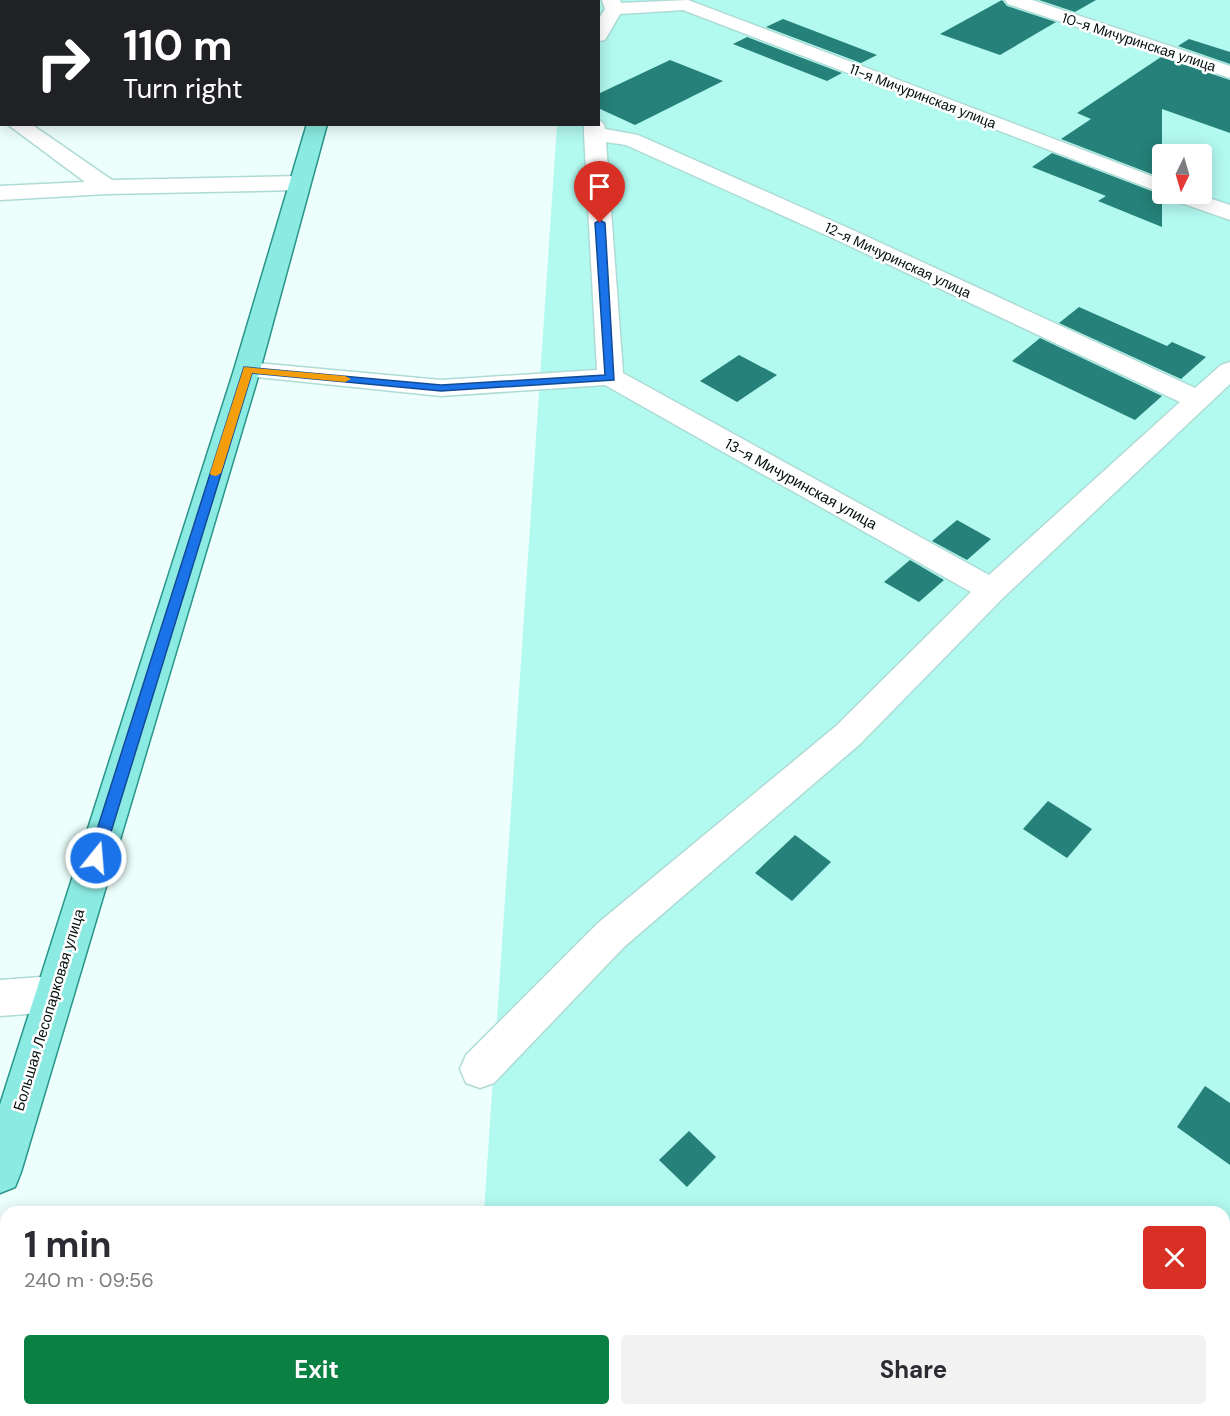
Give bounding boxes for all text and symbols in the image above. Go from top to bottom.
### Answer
street label: 10-я Мичуринская улица [1060,9,1218,75]
text: 110 m [123,18,233,73]
icon: right [24,24,102,102]
street label: 11-я Мичуринская улица [847,60,999,132]
text: Turn right [123,71,243,106]
north arrow [1152,144,1212,204]
map controls [1152,144,1212,204]
pin [574,161,625,223]
icon: arrive [583,170,616,203]
street label: 12-я Мичуринская улица [822,218,974,302]
street label: 13-я Мичуринская улица [721,434,881,534]
position arrow [64,826,128,890]
street label: Большая Лесопарковая улица [9,906,90,1114]
text: 1 min [24,1221,112,1268]
button: close [1143,1226,1206,1289]
text: 240 m · 09:56 [24,1267,154,1293]
button: Exit [24,1335,609,1404]
button: Share [621,1335,1206,1404]

